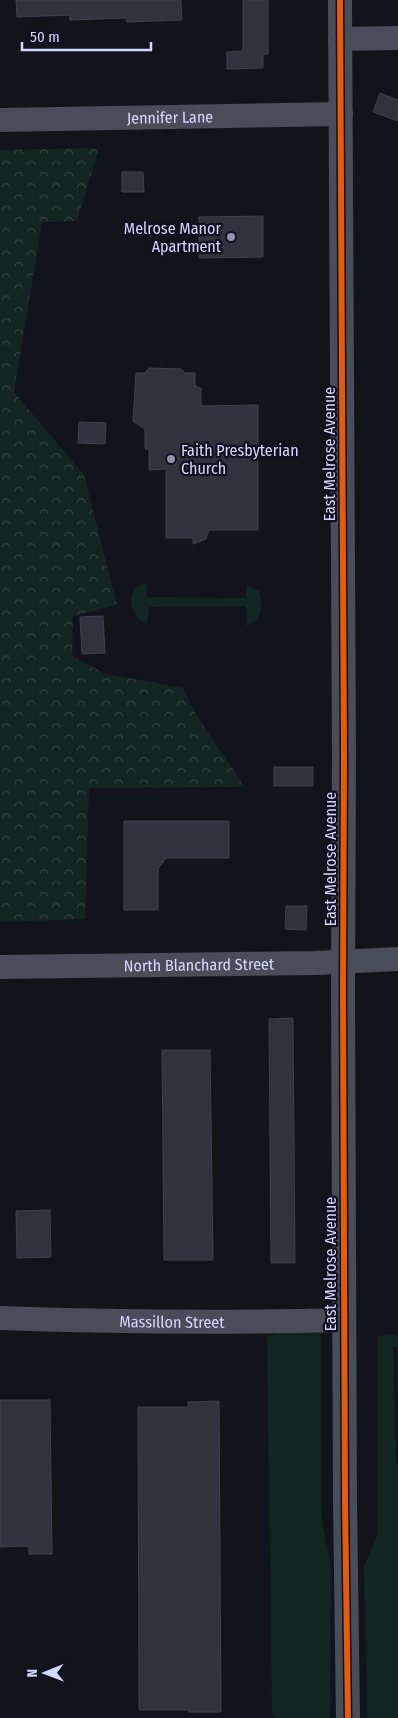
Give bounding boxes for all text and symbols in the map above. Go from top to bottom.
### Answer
scale bar [22,20,151,52]
text: 50 m [30,28,60,46]
street label: Jennifer Lane [127,107,213,127]
place label: Melrose Manor Apartment [124,219,222,256]
marker: Melrose Manor Apartment [225,231,237,243]
street label: East Melrose Avenue [320,387,339,521]
place label: Faith Presbyterian Church [181,441,299,478]
marker: Faith Presbyterian Church [165,453,177,465]
street label: East Melrose Avenue [321,792,340,926]
street label: North Blanchard Street [124,954,275,975]
street label: East Melrose Avenue [321,1197,340,1331]
street label: Massillon Street [119,1312,225,1331]
north arrow [20,1648,70,1698]
text: N [24,1669,41,1678]

